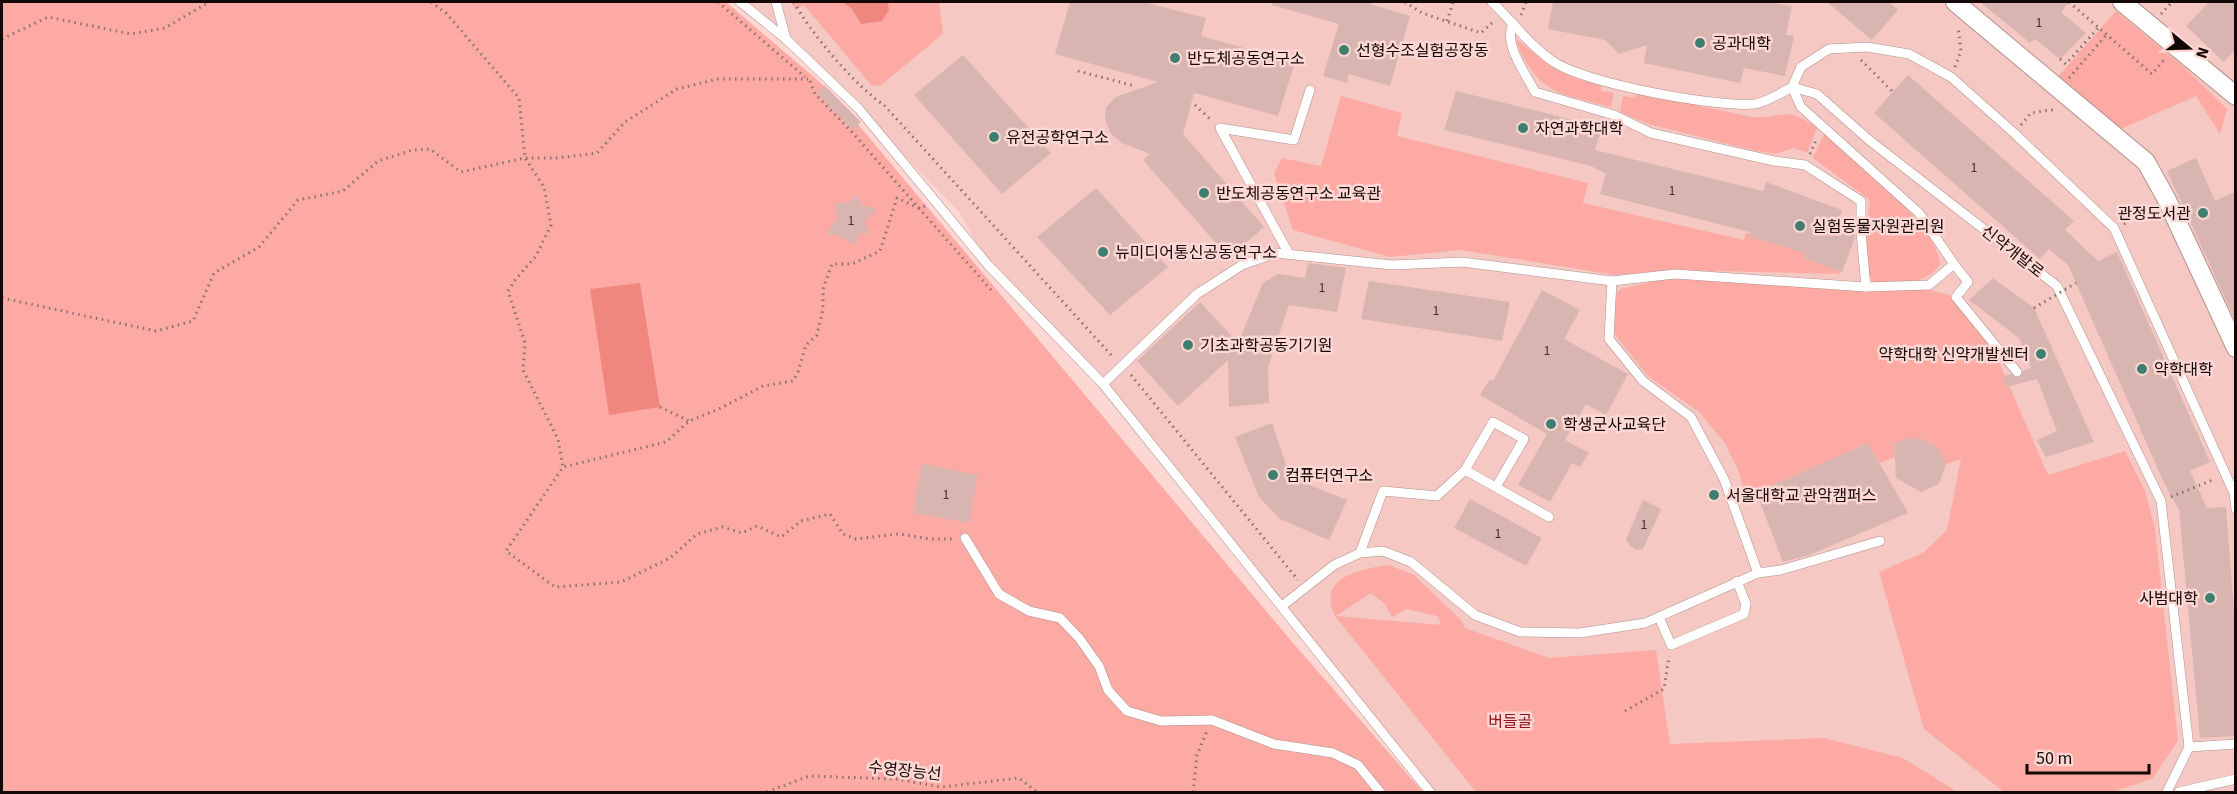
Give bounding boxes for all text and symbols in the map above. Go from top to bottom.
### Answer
house number: 1 [2036,13,2043,33]
north arrow [2159,18,2219,78]
place label: 공과대학 [1712,33,1771,55]
marker: 공과대학 [1693,36,1707,50]
place label: 선형수조실험공장동 [1356,40,1489,62]
marker: 선형수조실험공장동 [1337,43,1351,57]
text: N [2190,44,2214,61]
place label: 반도체공동연구소 [1187,48,1305,70]
marker: 반도체공동연구소 [1168,51,1182,65]
place label: 자연과학대학 [1535,118,1624,140]
marker: 자연과학대학 [1516,121,1530,135]
place label: 유전공학연구소 [1006,127,1109,149]
marker: 유전공학연구소 [987,130,1001,144]
house number: 1 [1971,158,1978,178]
house number: 1 [1669,181,1676,201]
place label: 반도체공동연구소 교육관 [1216,183,1381,205]
marker: 반도체공동연구소 교육관 [1197,186,1211,200]
place label: 관정도서관 [2117,203,2191,225]
marker: 관정도서관 [2196,206,2210,220]
house number: 1 [848,211,855,231]
place label: 실험동물자원관리원 [1812,216,1944,238]
marker: 실험동물자원관리원 [1793,219,1807,233]
street label: 신약개발로 [1977,220,2048,283]
place label: 뉴미디어통신공동연구소 [1115,242,1277,264]
marker: 뉴미디어통신공동연구소 [1096,245,1110,259]
house number: 1 [1319,278,1326,298]
house number: 1 [1433,301,1440,321]
place label: 기초과학공동기기원 [1200,335,1332,357]
marker: 기초과학공동기기원 [1181,338,1195,352]
house number: 1 [1544,341,1551,361]
place label: 약학대학 신약개발센터 [1879,344,2029,366]
marker: 약학대학 신약개발센터 [2034,347,2048,361]
place label: 약학대학 [2154,359,2213,381]
marker: 약학대학 [2135,362,2149,376]
place label: 학생군사교육단 [1563,414,1666,436]
marker: 학생군사교육단 [1544,417,1558,431]
place label: 컴퓨터연구소 [1285,465,1373,487]
marker: 컴퓨터연구소 [1266,468,1280,482]
house number: 1 [943,485,950,505]
place label: 서울대학교 관악캠퍼스 [1726,485,1876,507]
marker: 서울대학교 관악캠퍼스 [1707,488,1721,502]
house number: 1 [1641,515,1648,535]
house number: 1 [1495,524,1502,544]
place label: 사범대학 [2139,588,2198,610]
marker: 사범대학 [2203,591,2217,605]
park label: 버들골 [1488,711,1532,733]
scale bar [2027,737,2148,775]
text: 50 m [2036,746,2072,771]
street label: 수영장능선 [867,756,943,786]

